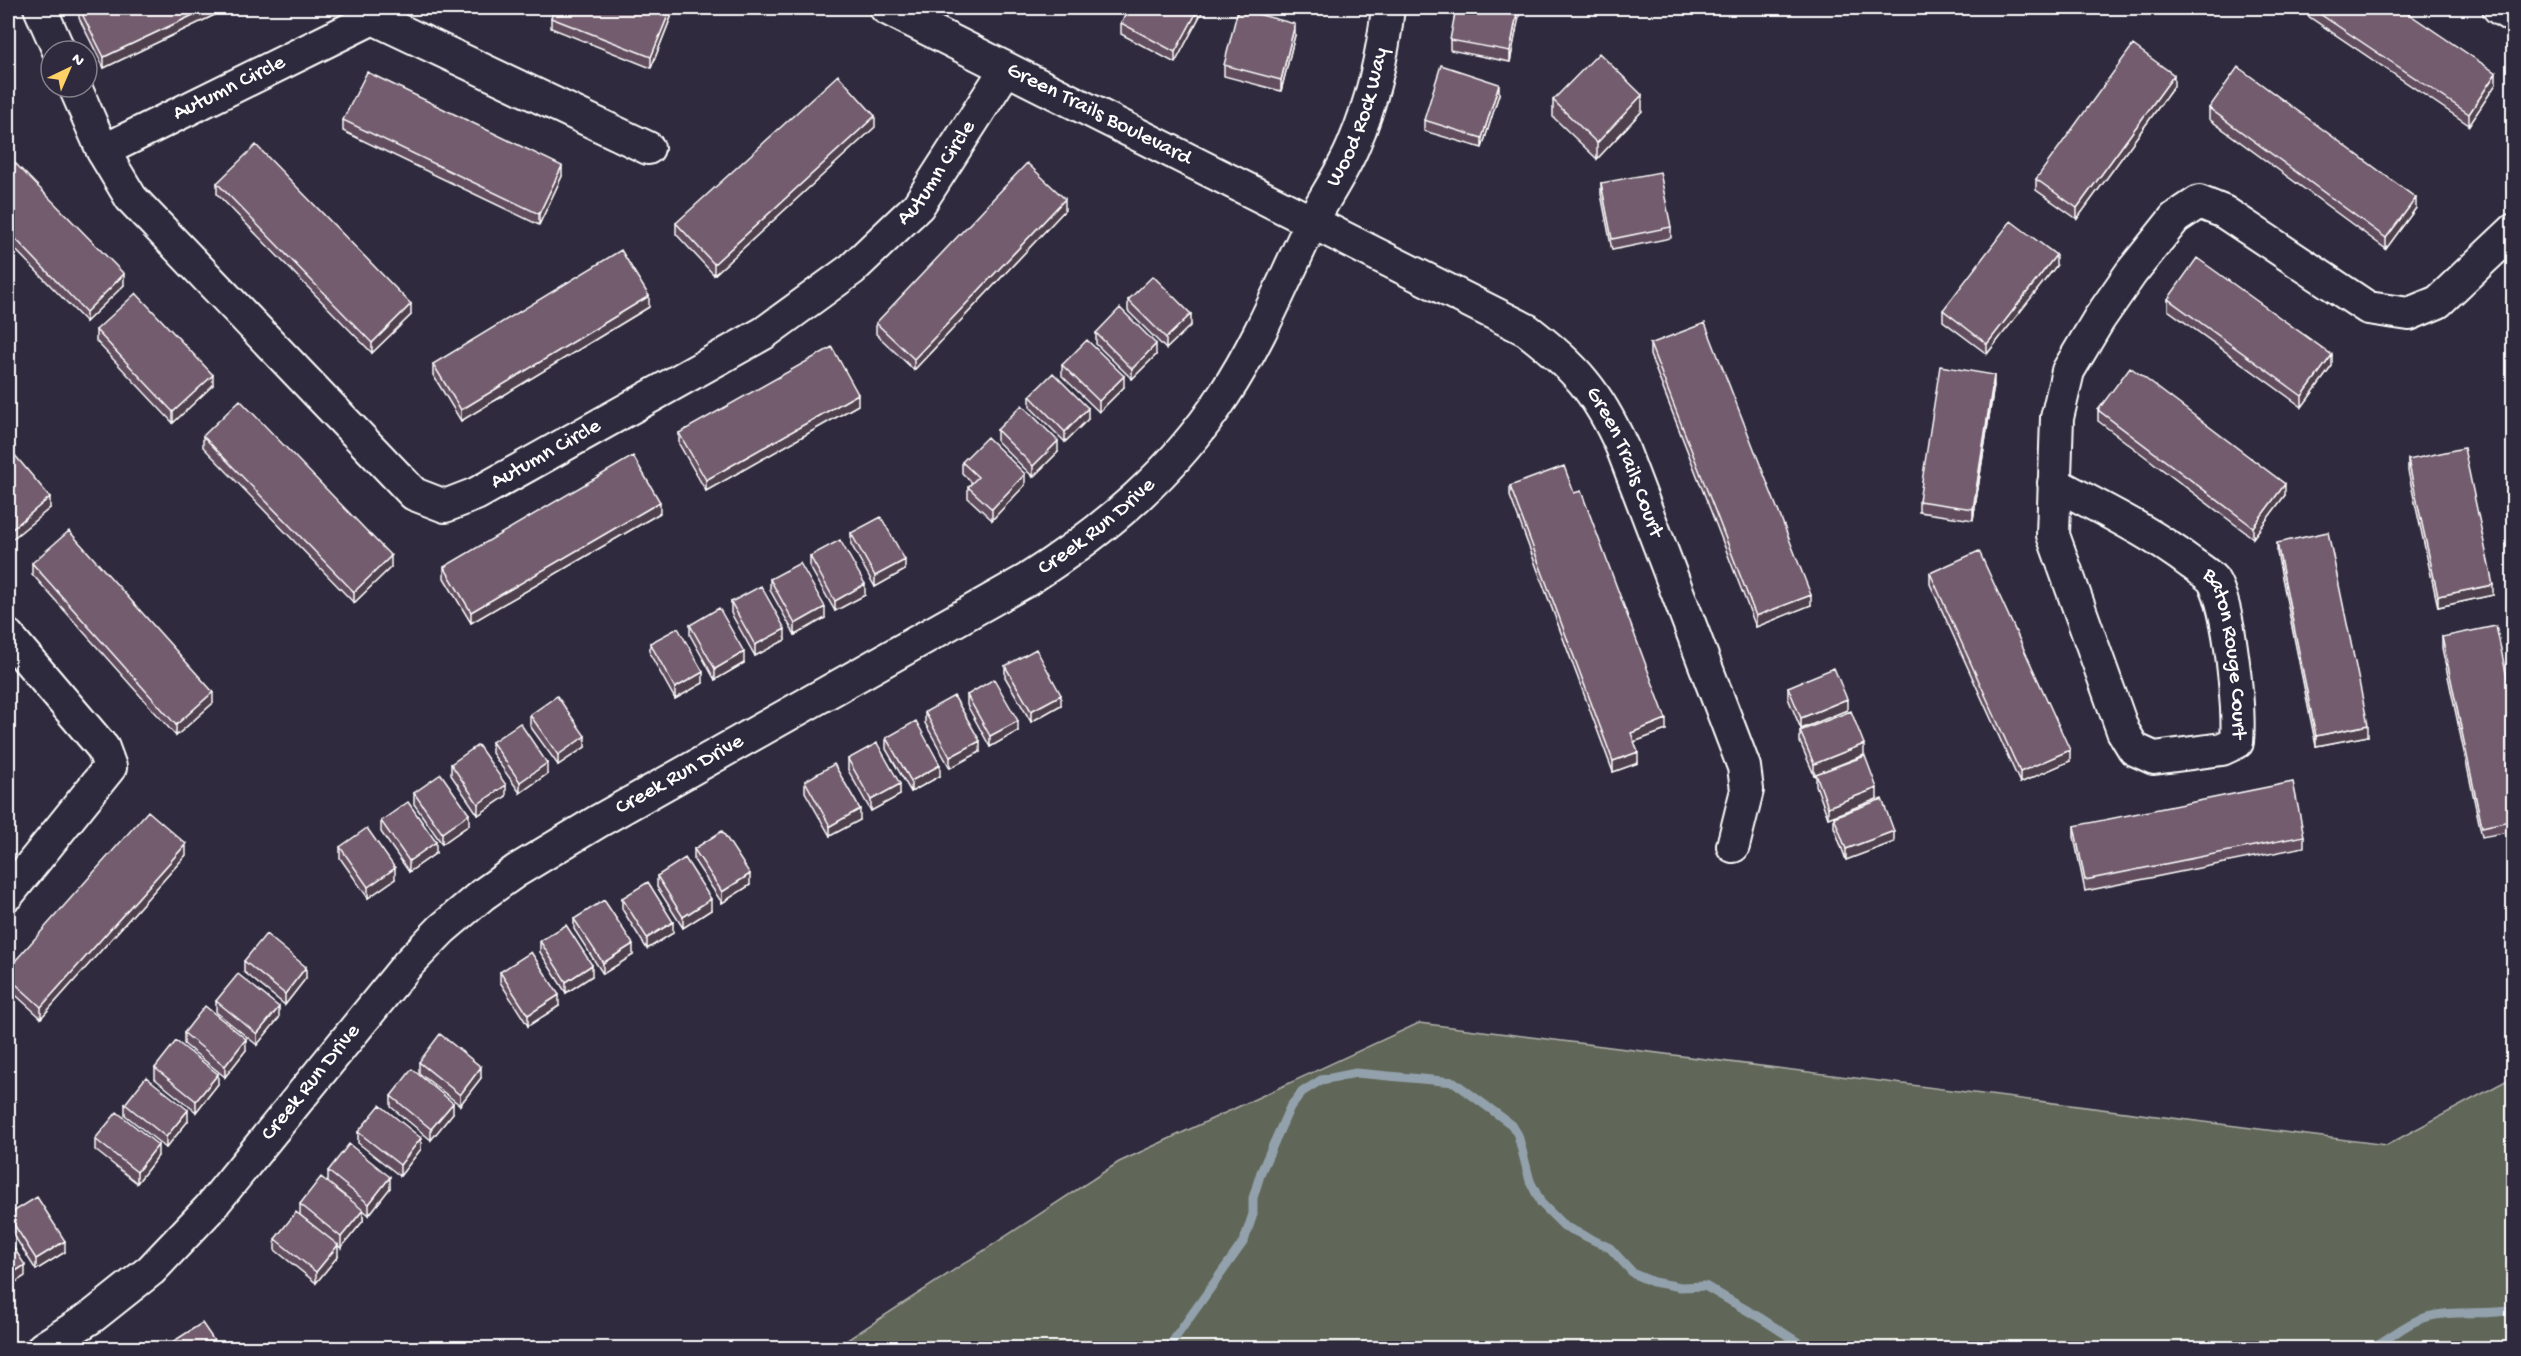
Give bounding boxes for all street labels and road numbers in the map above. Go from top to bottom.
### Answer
street label: Wood Rock Way [1321,45,1395,192]
street label: Autumn Circle [169,50,291,127]
street label: Green Trails Boulevard [1002,58,1197,173]
street label: Autumn Circle [892,116,983,232]
street label: Green Trails Court [1579,382,1669,543]
street label: Autumn Circle [487,413,606,496]
street label: Creek Run Drive [1033,472,1162,582]
street label: Baton Rouge Court [2196,562,2251,741]
street label: Creek Run Drive [611,729,749,822]
street label: Creek Run Drive [256,1019,367,1147]

